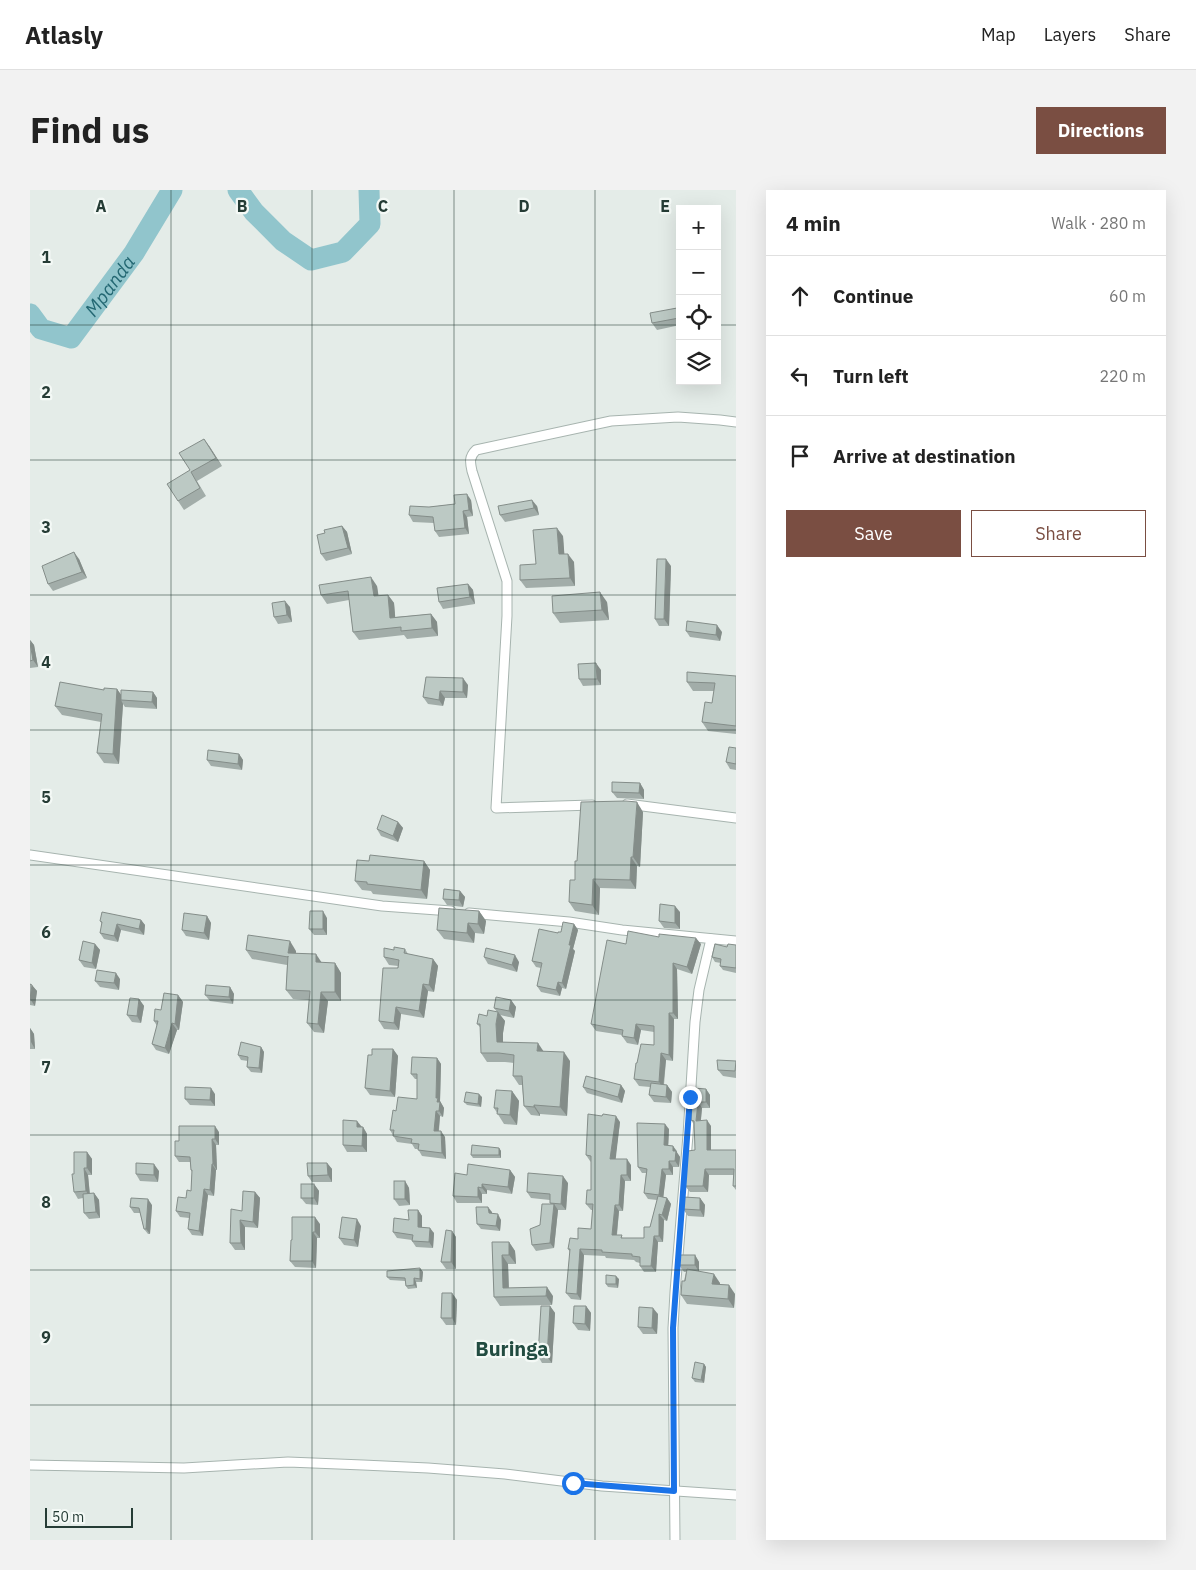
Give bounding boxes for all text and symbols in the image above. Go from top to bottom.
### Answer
text: Atlasly [25,19,103,51]
text: Map [981,23,1016,46]
text: Layers [1044,23,1096,46]
text: Share [1124,23,1171,46]
text: Find us [30,107,149,153]
button: Directions [1036,107,1166,154]
text: A [96,196,107,216]
text: B [237,196,248,216]
text: C [378,196,388,216]
text: D [518,196,530,216]
text: E [660,196,670,216]
map controls [676,205,721,385]
button: + [676,205,721,250]
text: 4 min [786,209,841,237]
text: Walk · 280 m [1051,213,1146,233]
text: 1 [41,247,51,267]
button: − [676,250,721,295]
water label: Mpanda [79,251,140,321]
icon: ahead [786,282,814,310]
text: Continue [833,284,913,308]
text: 60 m [1109,286,1146,306]
button: locate [676,295,721,340]
button: layers [676,340,721,385]
icon: left [786,362,814,390]
text: Turn left [833,364,909,388]
text: 220 m [1099,366,1146,386]
text: 2 [41,382,51,402]
icon: arrive [786,442,814,470]
text: Arrive at destination [833,444,1016,468]
button: Save [786,510,961,557]
button: Share [971,510,1146,557]
text: 3 [41,517,51,537]
text: 4 [41,652,51,672]
text: 5 [41,787,51,807]
text: 6 [41,922,51,942]
text: 7 [41,1057,51,1077]
route end [679,1086,702,1109]
text: 8 [41,1192,51,1212]
text: 9 [41,1327,51,1347]
district label: Buringa [475,1335,549,1362]
route start [562,1472,585,1495]
scale bar [45,1505,132,1528]
text: 50 m [52,1508,84,1526]

